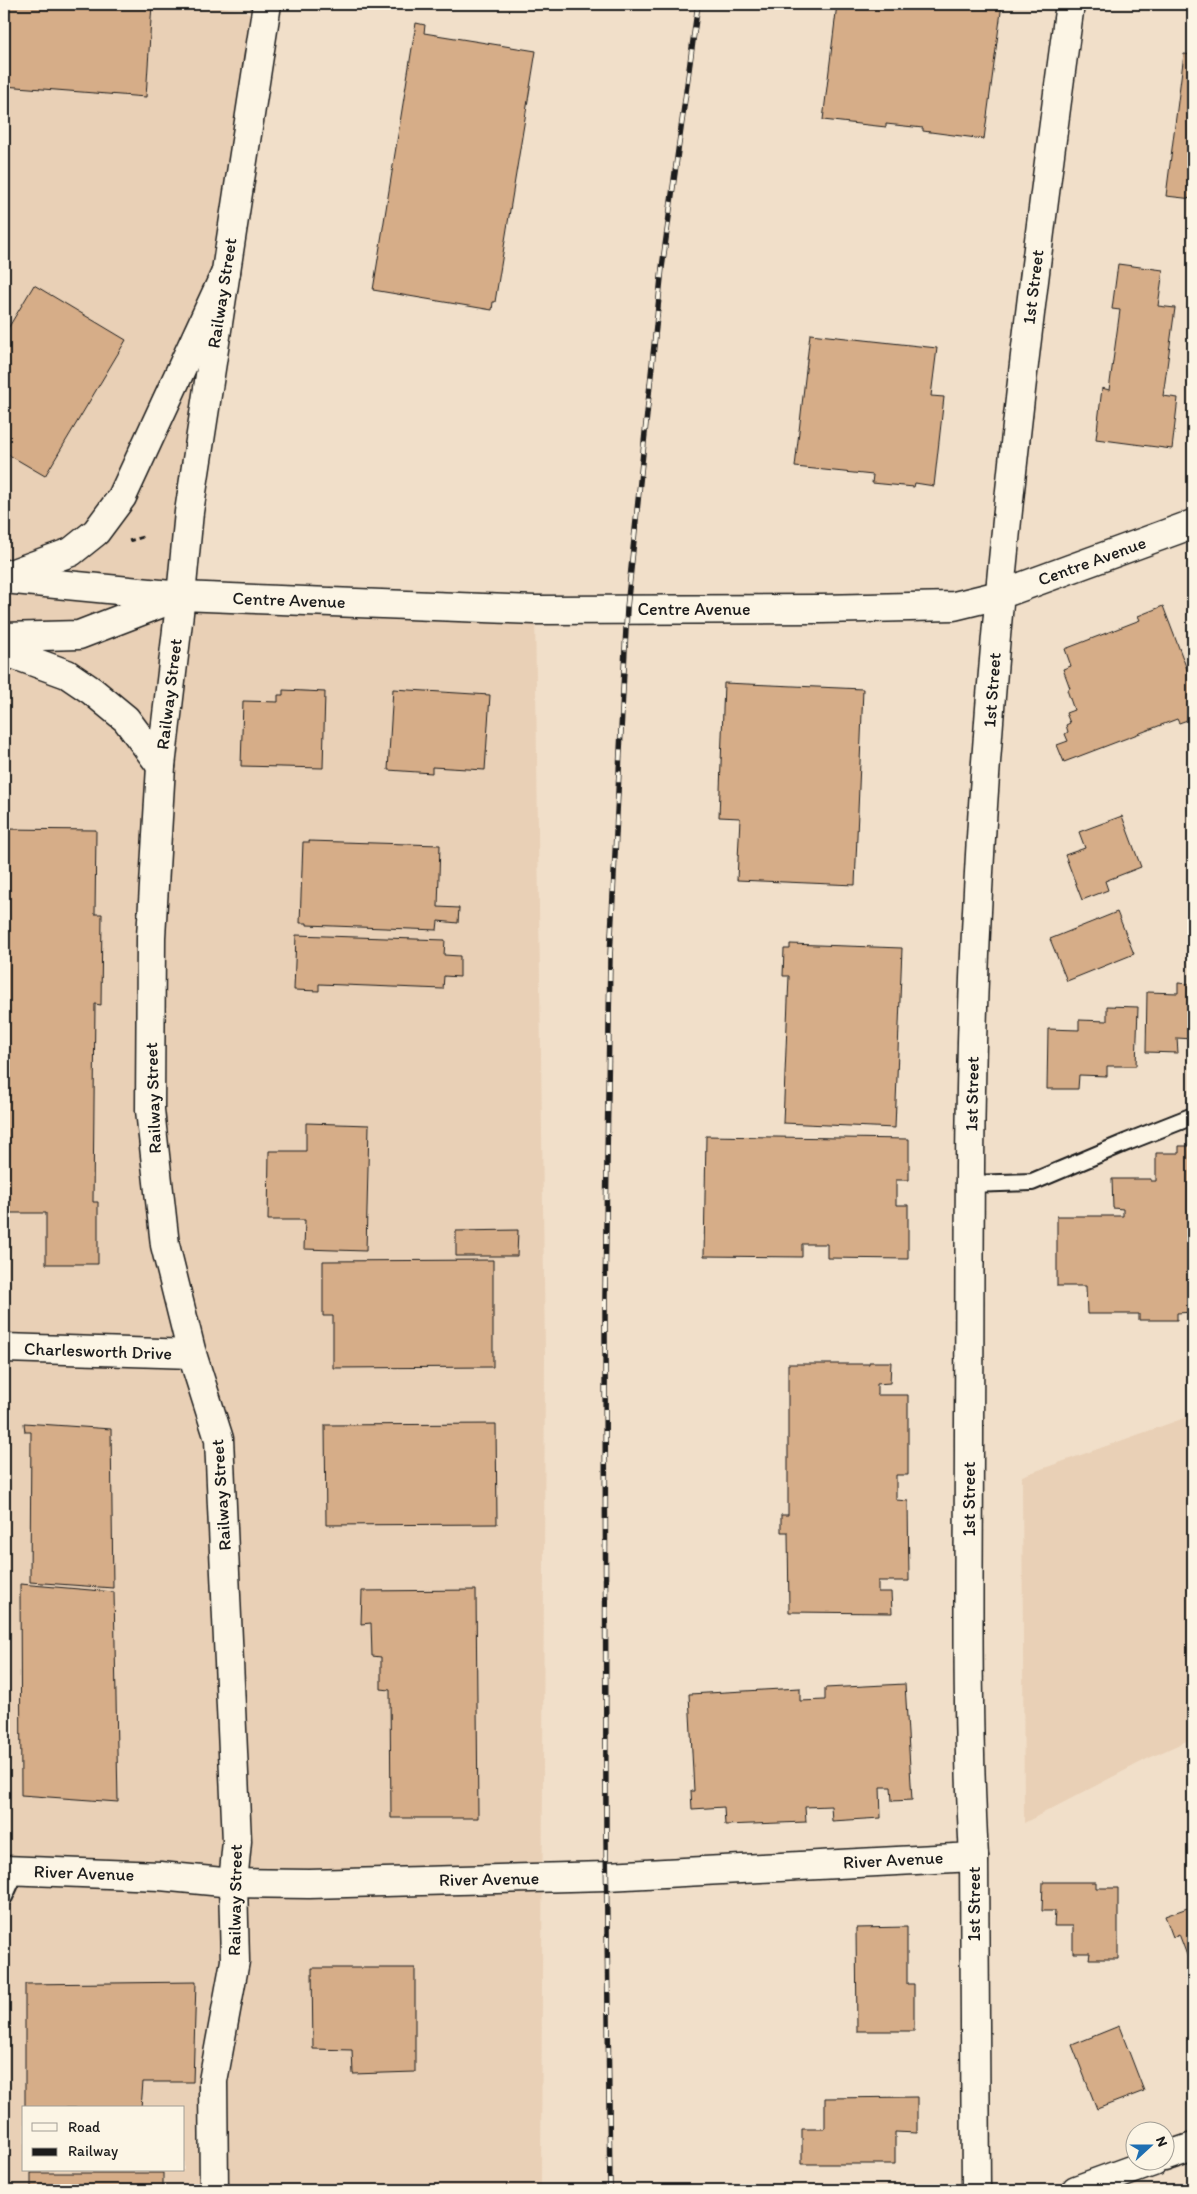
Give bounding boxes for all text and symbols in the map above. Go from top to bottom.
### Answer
street label: Railway Street [202,236,242,350]
street label: 1st Street [1018,248,1049,326]
street label: Centre Avenue [1035,531,1149,591]
street label: Centre Avenue [232,587,346,613]
street label: Centre Avenue [637,598,751,620]
street label: Railway Street [151,637,187,751]
street label: 1st Street [978,652,1006,728]
street label: Railway Street [140,1042,166,1154]
street label: 1st Street [960,1056,984,1132]
street label: Charlesworth Drive [24,1337,172,1365]
street label: Railway Street [206,1438,236,1551]
street label: 1st Street [958,1461,980,1537]
street label: Railway Street [223,1844,247,1956]
street label: River Avenue [842,1846,944,1874]
street label: River Avenue [33,1860,135,1886]
street label: 1st Street [963,1866,985,1942]
street label: River Avenue [439,1867,539,1891]
legend [22,2106,185,2172]
text: Road [68,2118,101,2136]
north arrow [1124,2122,1174,2172]
text: N [1152,2134,1171,2149]
text: Railway [68,2142,118,2160]

